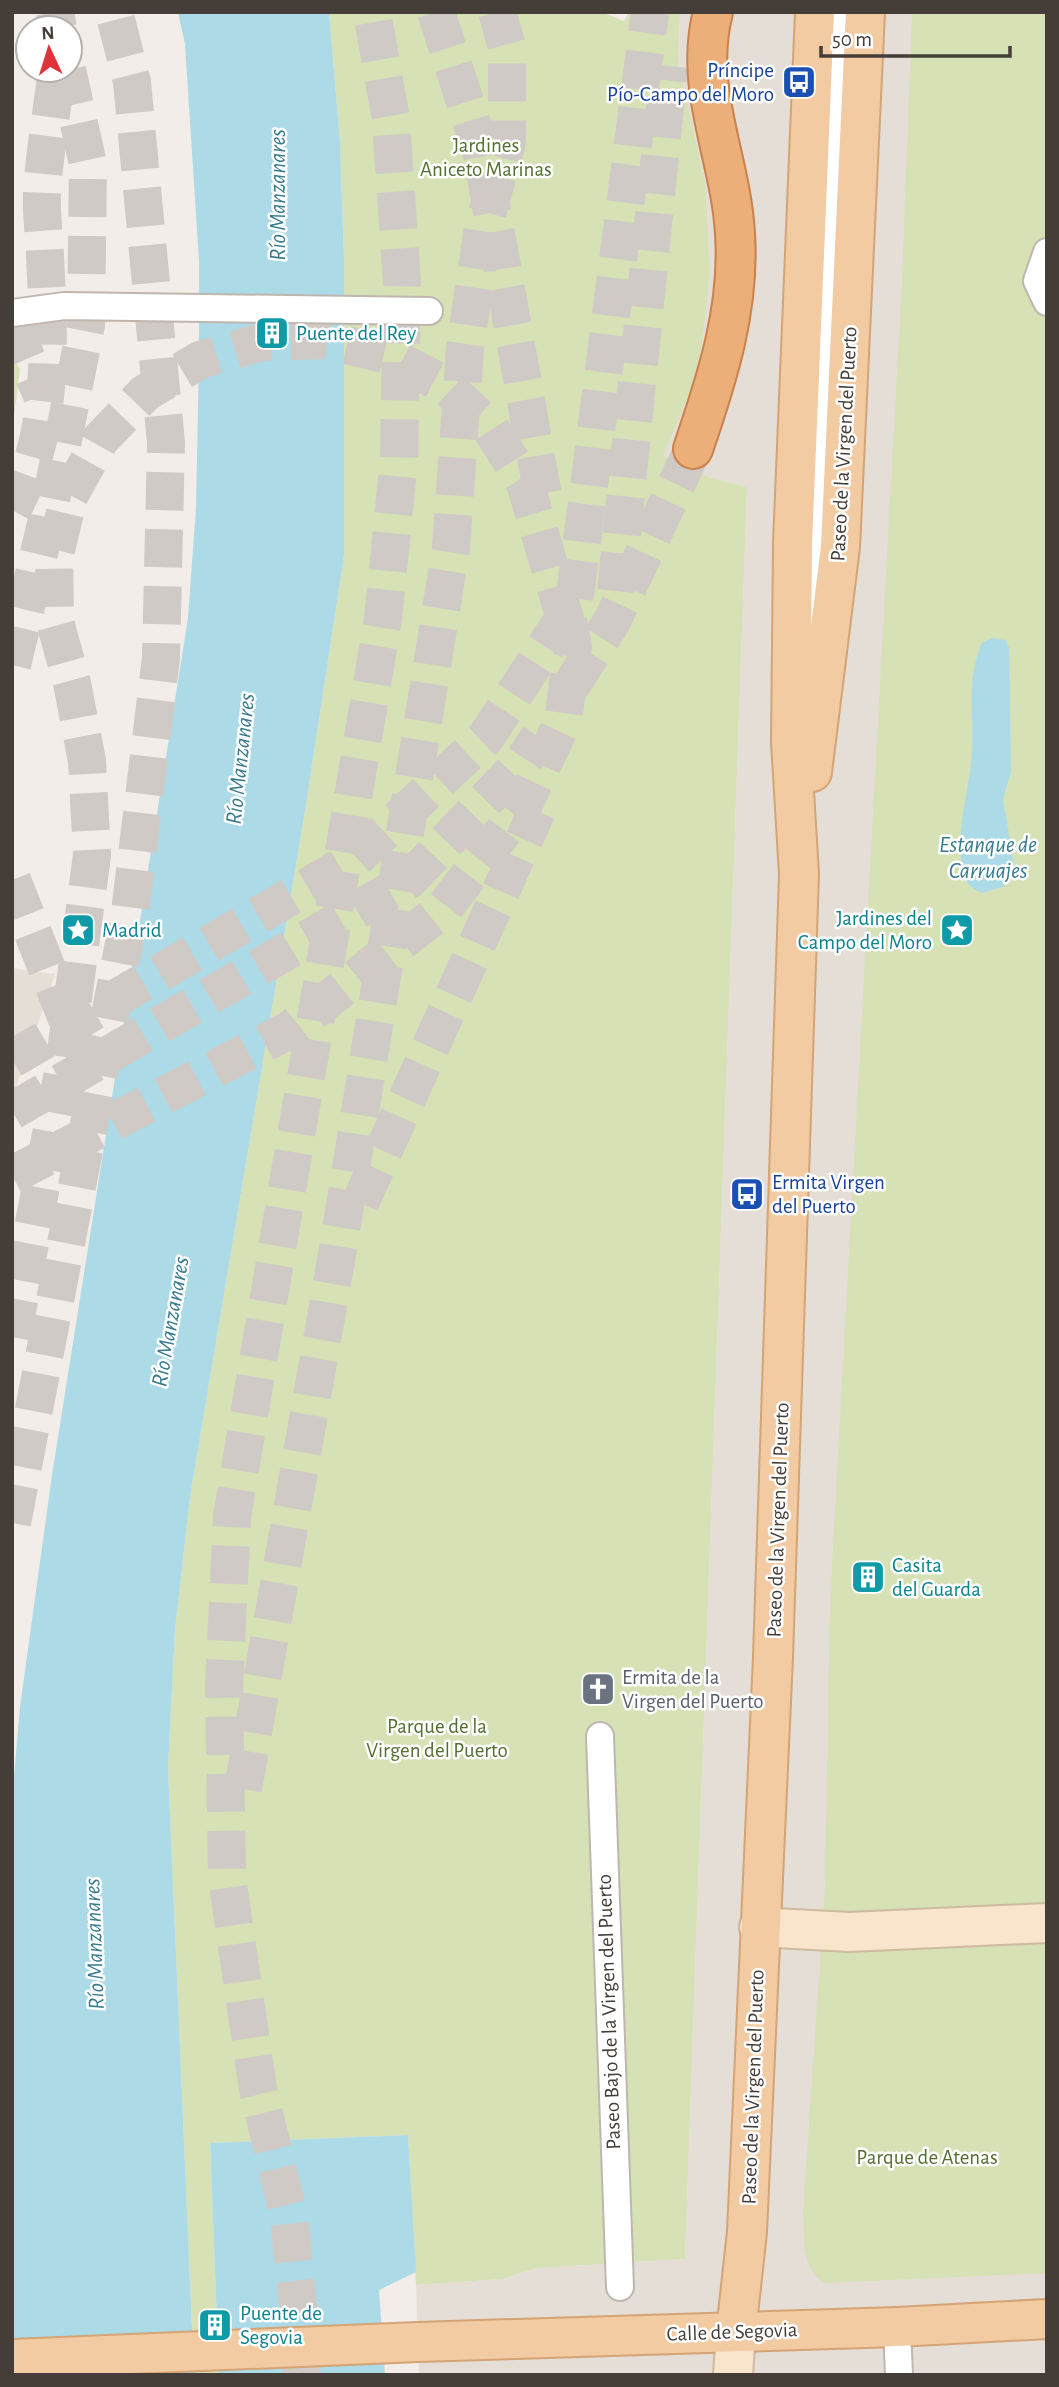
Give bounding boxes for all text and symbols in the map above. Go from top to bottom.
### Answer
north arrow [14,14,84,84]
scale bar [821,14,1010,58]
text: N [41,24,55,43]
text: 50 m [832,29,872,50]
place label: Príncipe Pío-Campo del Moro [607,60,774,105]
bus stop icon: Príncipe Pío-Campo del Moro [780,63,818,101]
water label: Río Manzanares [267,129,290,261]
park label: Jardines Aniceto Marinas [420,135,552,180]
building icon: Puente del Rey [253,314,291,352]
place label: Puente del Rey [296,323,416,344]
street label: Paseo de la Virgen del Puerto [827,326,861,562]
water label: Río Manzanares [223,692,259,826]
water label: Estanque de Carruajes [939,834,1037,883]
place label: Jardines del Campo del Moro [798,908,932,953]
place icon: Madrid [59,911,97,949]
place icon: Jardines del Campo del Moro [938,911,976,949]
place label: Madrid [102,920,162,941]
place label: Ermita Virgen del Puerto [772,1172,885,1217]
bus stop icon: Ermita Virgen del Puerto [728,1175,766,1213]
water label: Río Manzanares [148,1255,194,1389]
street label: Paseo de la Virgen del Puerto [763,1402,793,1638]
place label: Casita del Guarda [892,1555,981,1600]
building icon: Casita del Guarda [849,1558,887,1596]
place label: Ermita de la Virgen del Puerto [622,1667,764,1712]
church icon: Ermita de la Virgen del Puerto [579,1670,617,1708]
park label: Parque de la Virgen del Puerto [366,1716,508,1761]
street label: Paseo Bajo de la Virgen del Puerto [594,1874,624,2150]
water label: Río Manzanares [81,1878,109,2010]
street label: Paseo de la Virgen del Puerto [738,1969,768,2205]
park label: Parque de Atenas [856,2147,998,2168]
place label: Puente de Segovia [240,2303,322,2348]
building icon: Puente de Segovia [196,2306,234,2344]
street label: Calle de Segovia [666,2319,798,2345]

